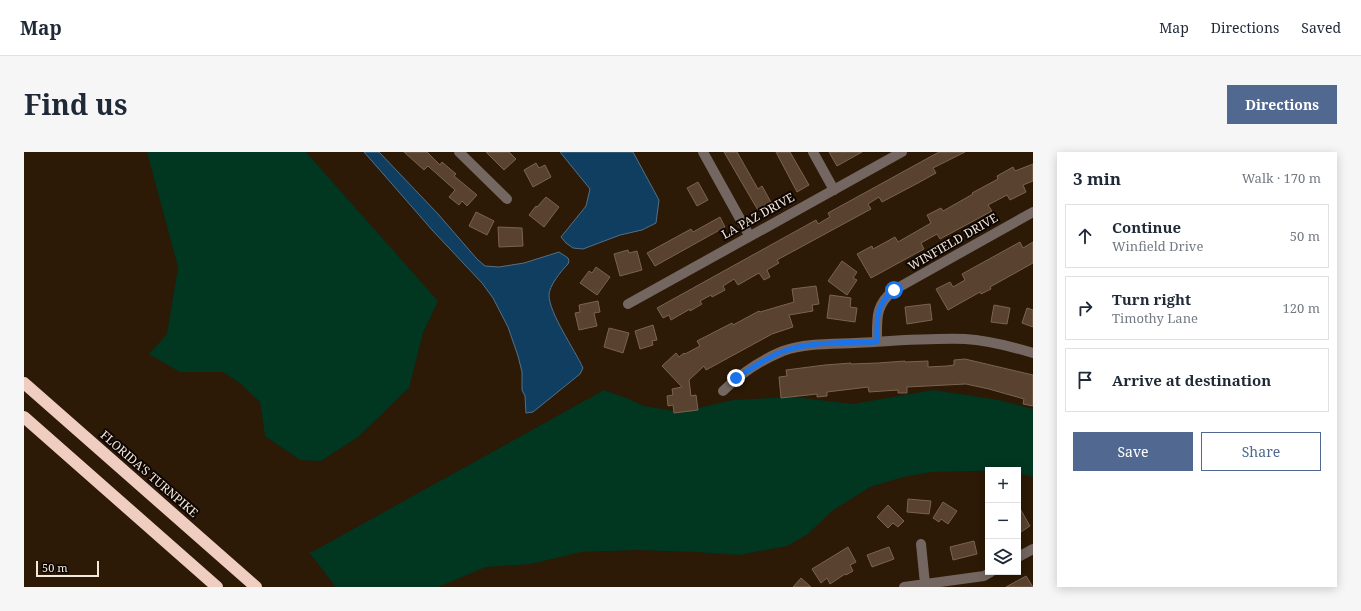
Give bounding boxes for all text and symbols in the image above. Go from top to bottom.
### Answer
text: Map [20,15,62,41]
text: Map [1159,18,1189,37]
text: Directions [1211,18,1279,37]
text: Saved [1301,18,1341,37]
text: Find us [24,85,128,123]
button: Directions [1227,85,1337,124]
text: 3 min [1073,167,1121,190]
text: Walk · 170 m [1242,169,1321,187]
street label: LA PAZ DRIVE [718,189,797,243]
street label: WINFIELD DRIVE [905,209,1001,274]
text: Continue [1112,217,1181,237]
icon: ahead [1074,225,1096,247]
text: 50 m [1290,227,1320,245]
text: Winfield Drive [1112,237,1203,255]
route start [885,281,903,299]
text: Turn right [1112,289,1191,309]
icon: right [1074,297,1096,319]
text: 120 m [1283,299,1320,317]
text: Timothy Lane [1112,309,1198,327]
route end [727,369,745,387]
icon: arrive [1074,369,1096,391]
text: Arrive at destination [1112,370,1271,390]
street label: FLORIDA'S TURNPIKE [97,426,202,521]
button: Save [1073,432,1193,471]
button: Share [1201,432,1321,471]
map controls [985,467,1021,575]
button: + [985,467,1021,503]
button: − [985,503,1021,539]
button: layers [985,539,1021,575]
scale bar [36,559,99,578]
text: 50 m [42,560,68,575]

